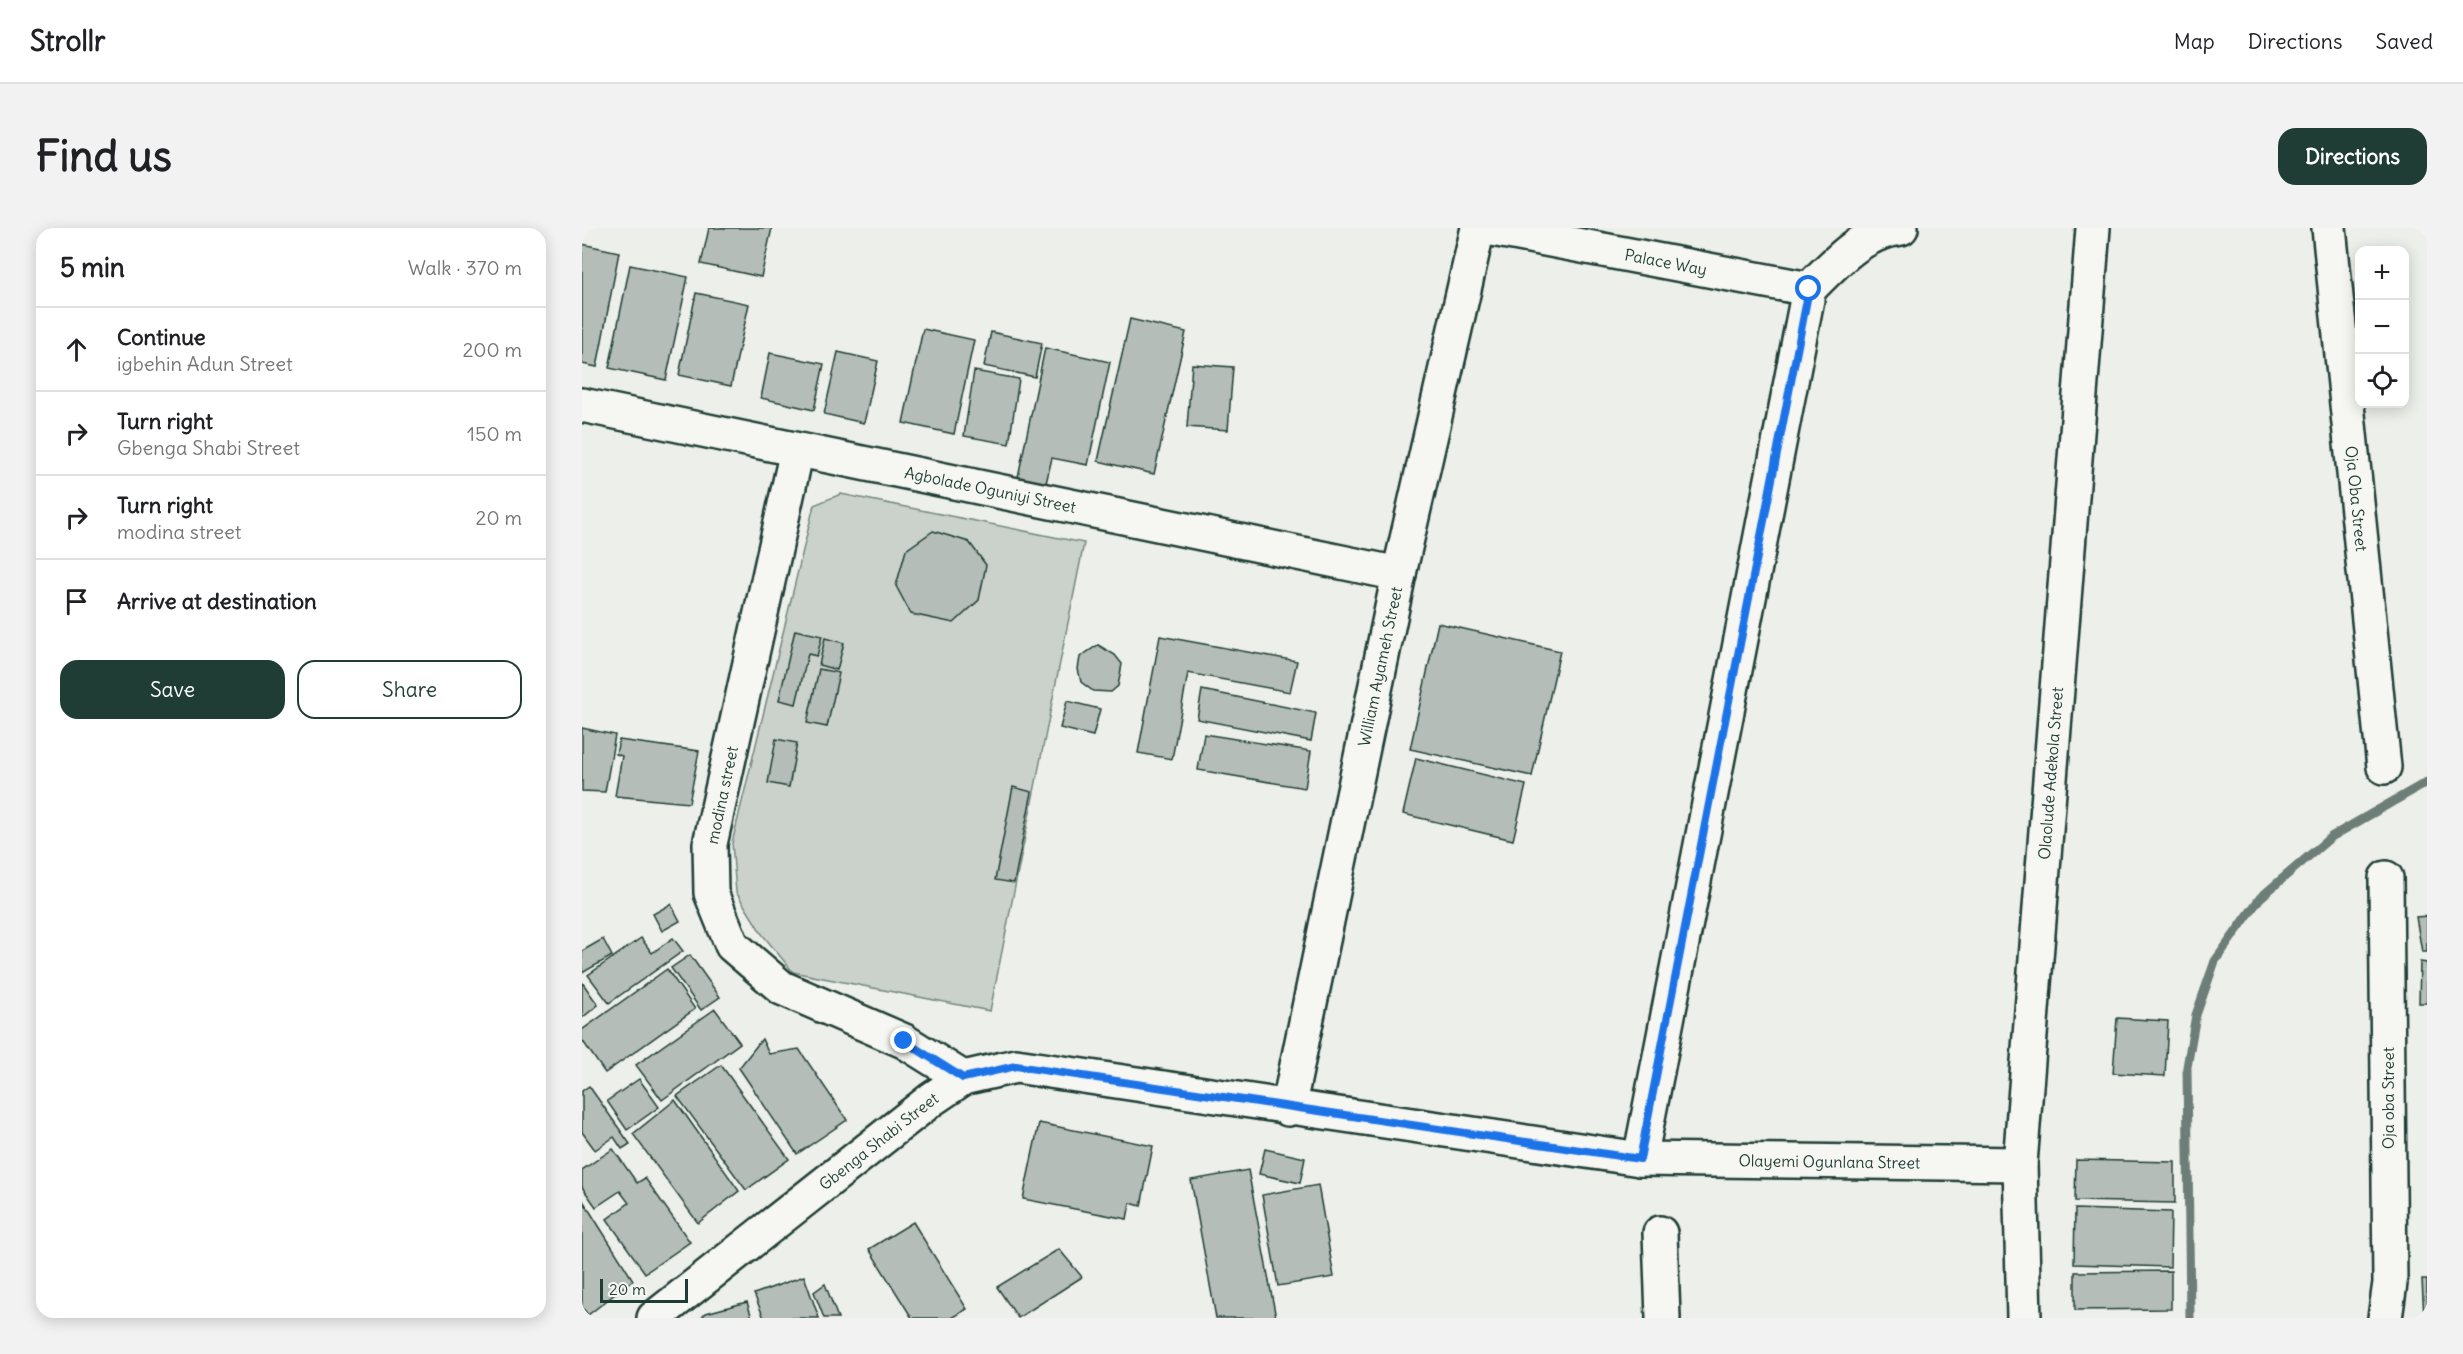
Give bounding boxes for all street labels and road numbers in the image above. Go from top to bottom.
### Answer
street label: Palace Way [1623,244,1709,279]
street label: Oja Oba Street [2341,445,2372,553]
street label: Agbolade Oguniyi Street [903,462,1078,517]
street label: William Ayameh Street [1353,584,1406,748]
street label: Olaolude Adekola Street [2034,685,2067,860]
street label: modina street [702,744,742,846]
street label: Oja oba Street [2378,1046,2398,1149]
street label: Gbenga Shabi Street [815,1087,943,1194]
street label: Olayemi Ogunlana Street [1738,1150,1921,1173]

